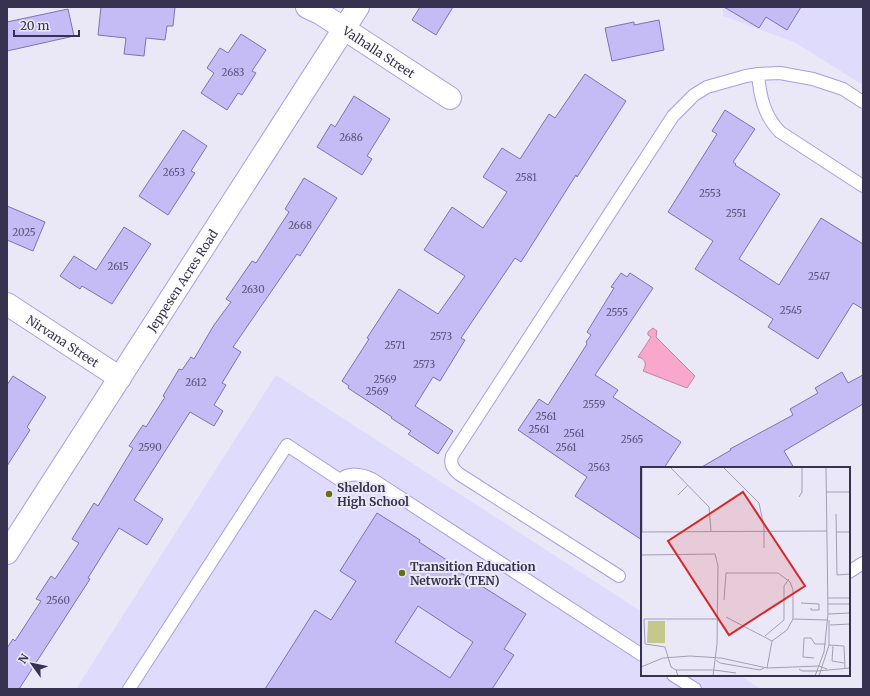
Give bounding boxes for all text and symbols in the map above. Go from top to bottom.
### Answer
scale bar [14,12,79,38]
text: 20 m [20,18,49,33]
street label: Valhalla Street [339,22,418,81]
house number: 2683 [221,66,245,79]
house number: 2686 [339,131,363,144]
house number: 2653 [163,166,185,179]
house number: 2581 [515,171,537,184]
house number: 2553 [699,187,721,200]
house number: 2551 [726,207,747,220]
house number: 2668 [288,219,312,232]
house number: 2025 [12,226,36,239]
street label: Jeppesen Acres Road [143,226,221,335]
house number: 2615 [107,260,129,273]
house number: 2547 [808,270,830,283]
house number: 2630 [241,283,265,296]
house number: 2545 [780,304,802,317]
house number: 2555 [606,306,628,319]
street label: Nirvana Street [24,312,102,370]
house number: 2573 [430,330,452,343]
house number: 2571 [384,339,406,352]
house number: 2573 [413,358,435,371]
house number: 2569 [373,373,397,386]
house number: 2612 [185,376,207,389]
house number: 2569 [365,385,389,398]
house number: 2559 [583,398,605,411]
house number: 2561 [535,410,557,423]
house number: 2561 [528,423,550,436]
house number: 2561 [563,427,585,440]
house number: 2565 [621,433,644,446]
house number: 2590 [138,441,162,454]
house number: 2561 [555,441,577,454]
house number: 2563 [588,461,610,474]
inset map [641,467,850,676]
place label: Sheldon High School [337,480,409,509]
marker: Sheldon High School [324,489,334,499]
place label: Transition Education Network (TEN) [410,559,536,588]
marker: Transition Education Network (TEN) [397,568,407,578]
house number: 2560 [46,594,70,607]
north arrow [12,644,52,684]
text: N [15,651,32,666]

